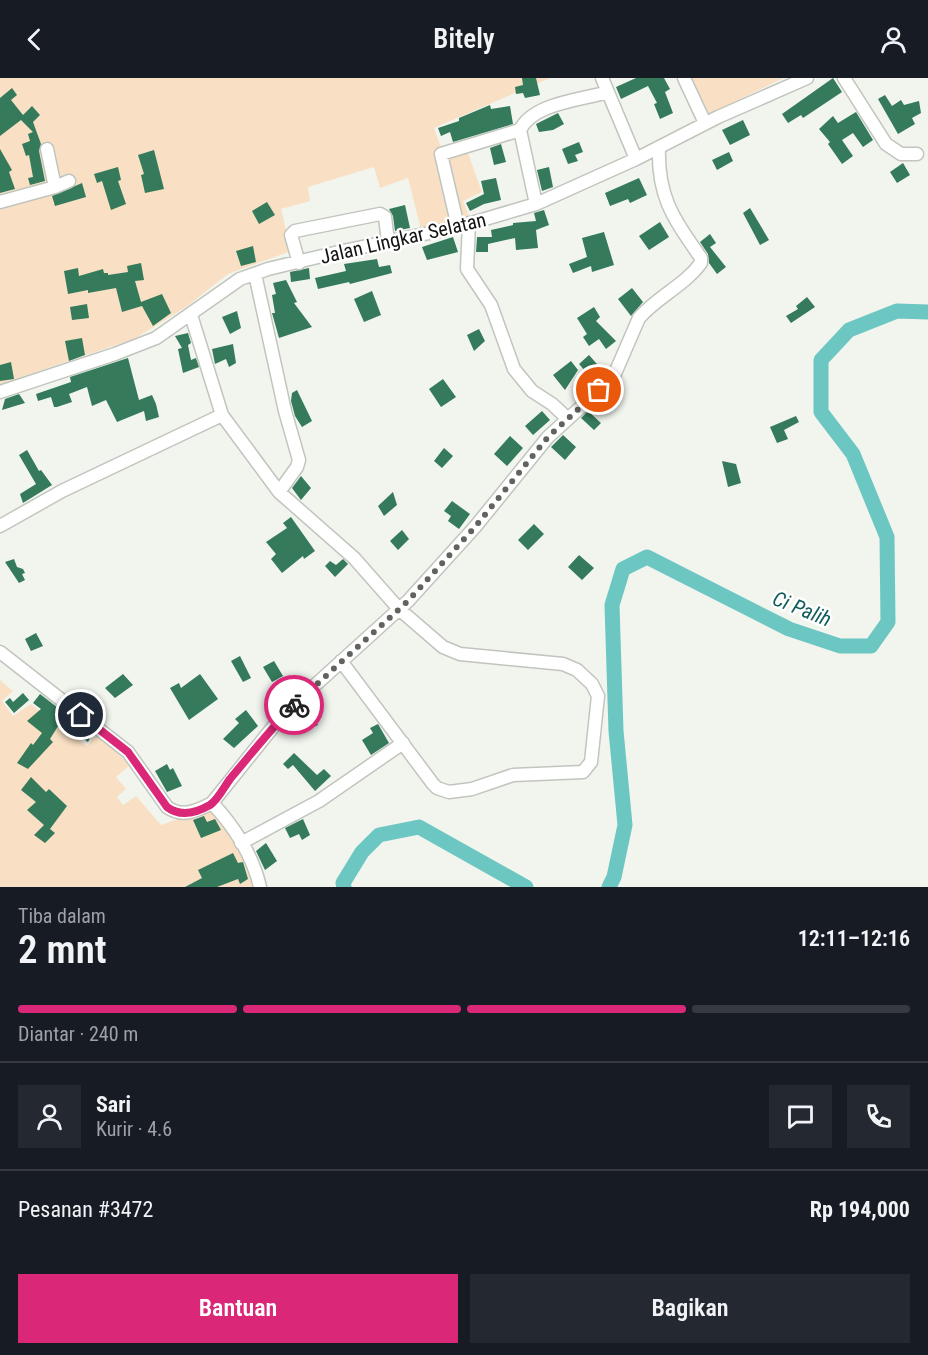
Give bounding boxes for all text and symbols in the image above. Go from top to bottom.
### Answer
icon: back [18,23,51,56]
text: Bitely [433,23,495,55]
icon: person [877,23,910,56]
street label: Jalan Lingkar Selatan [318,207,488,269]
pin [573,364,624,415]
icon: bag [582,373,615,406]
water label: Ci Palih [769,586,835,632]
courier [264,675,324,735]
pin [55,689,106,740]
icon: bike [278,689,311,722]
icon: home [64,698,97,731]
text: Tiba dalam [18,904,106,928]
text: 12:11–12:16 [798,926,910,951]
text: 2 mnt [18,927,107,973]
text: Diantar · 240 m [18,1022,138,1046]
button: person [18,1085,81,1148]
button: chat [769,1085,832,1148]
button: phone [847,1085,910,1148]
text: Sari [96,1092,131,1117]
text: Kurir · 4.6 [96,1117,172,1141]
text: Pesanan #3472 [18,1197,153,1222]
text: Rp 194,000 [810,1197,910,1222]
button: Bantuan [18,1274,458,1343]
button: Bagikan [470,1274,910,1343]

